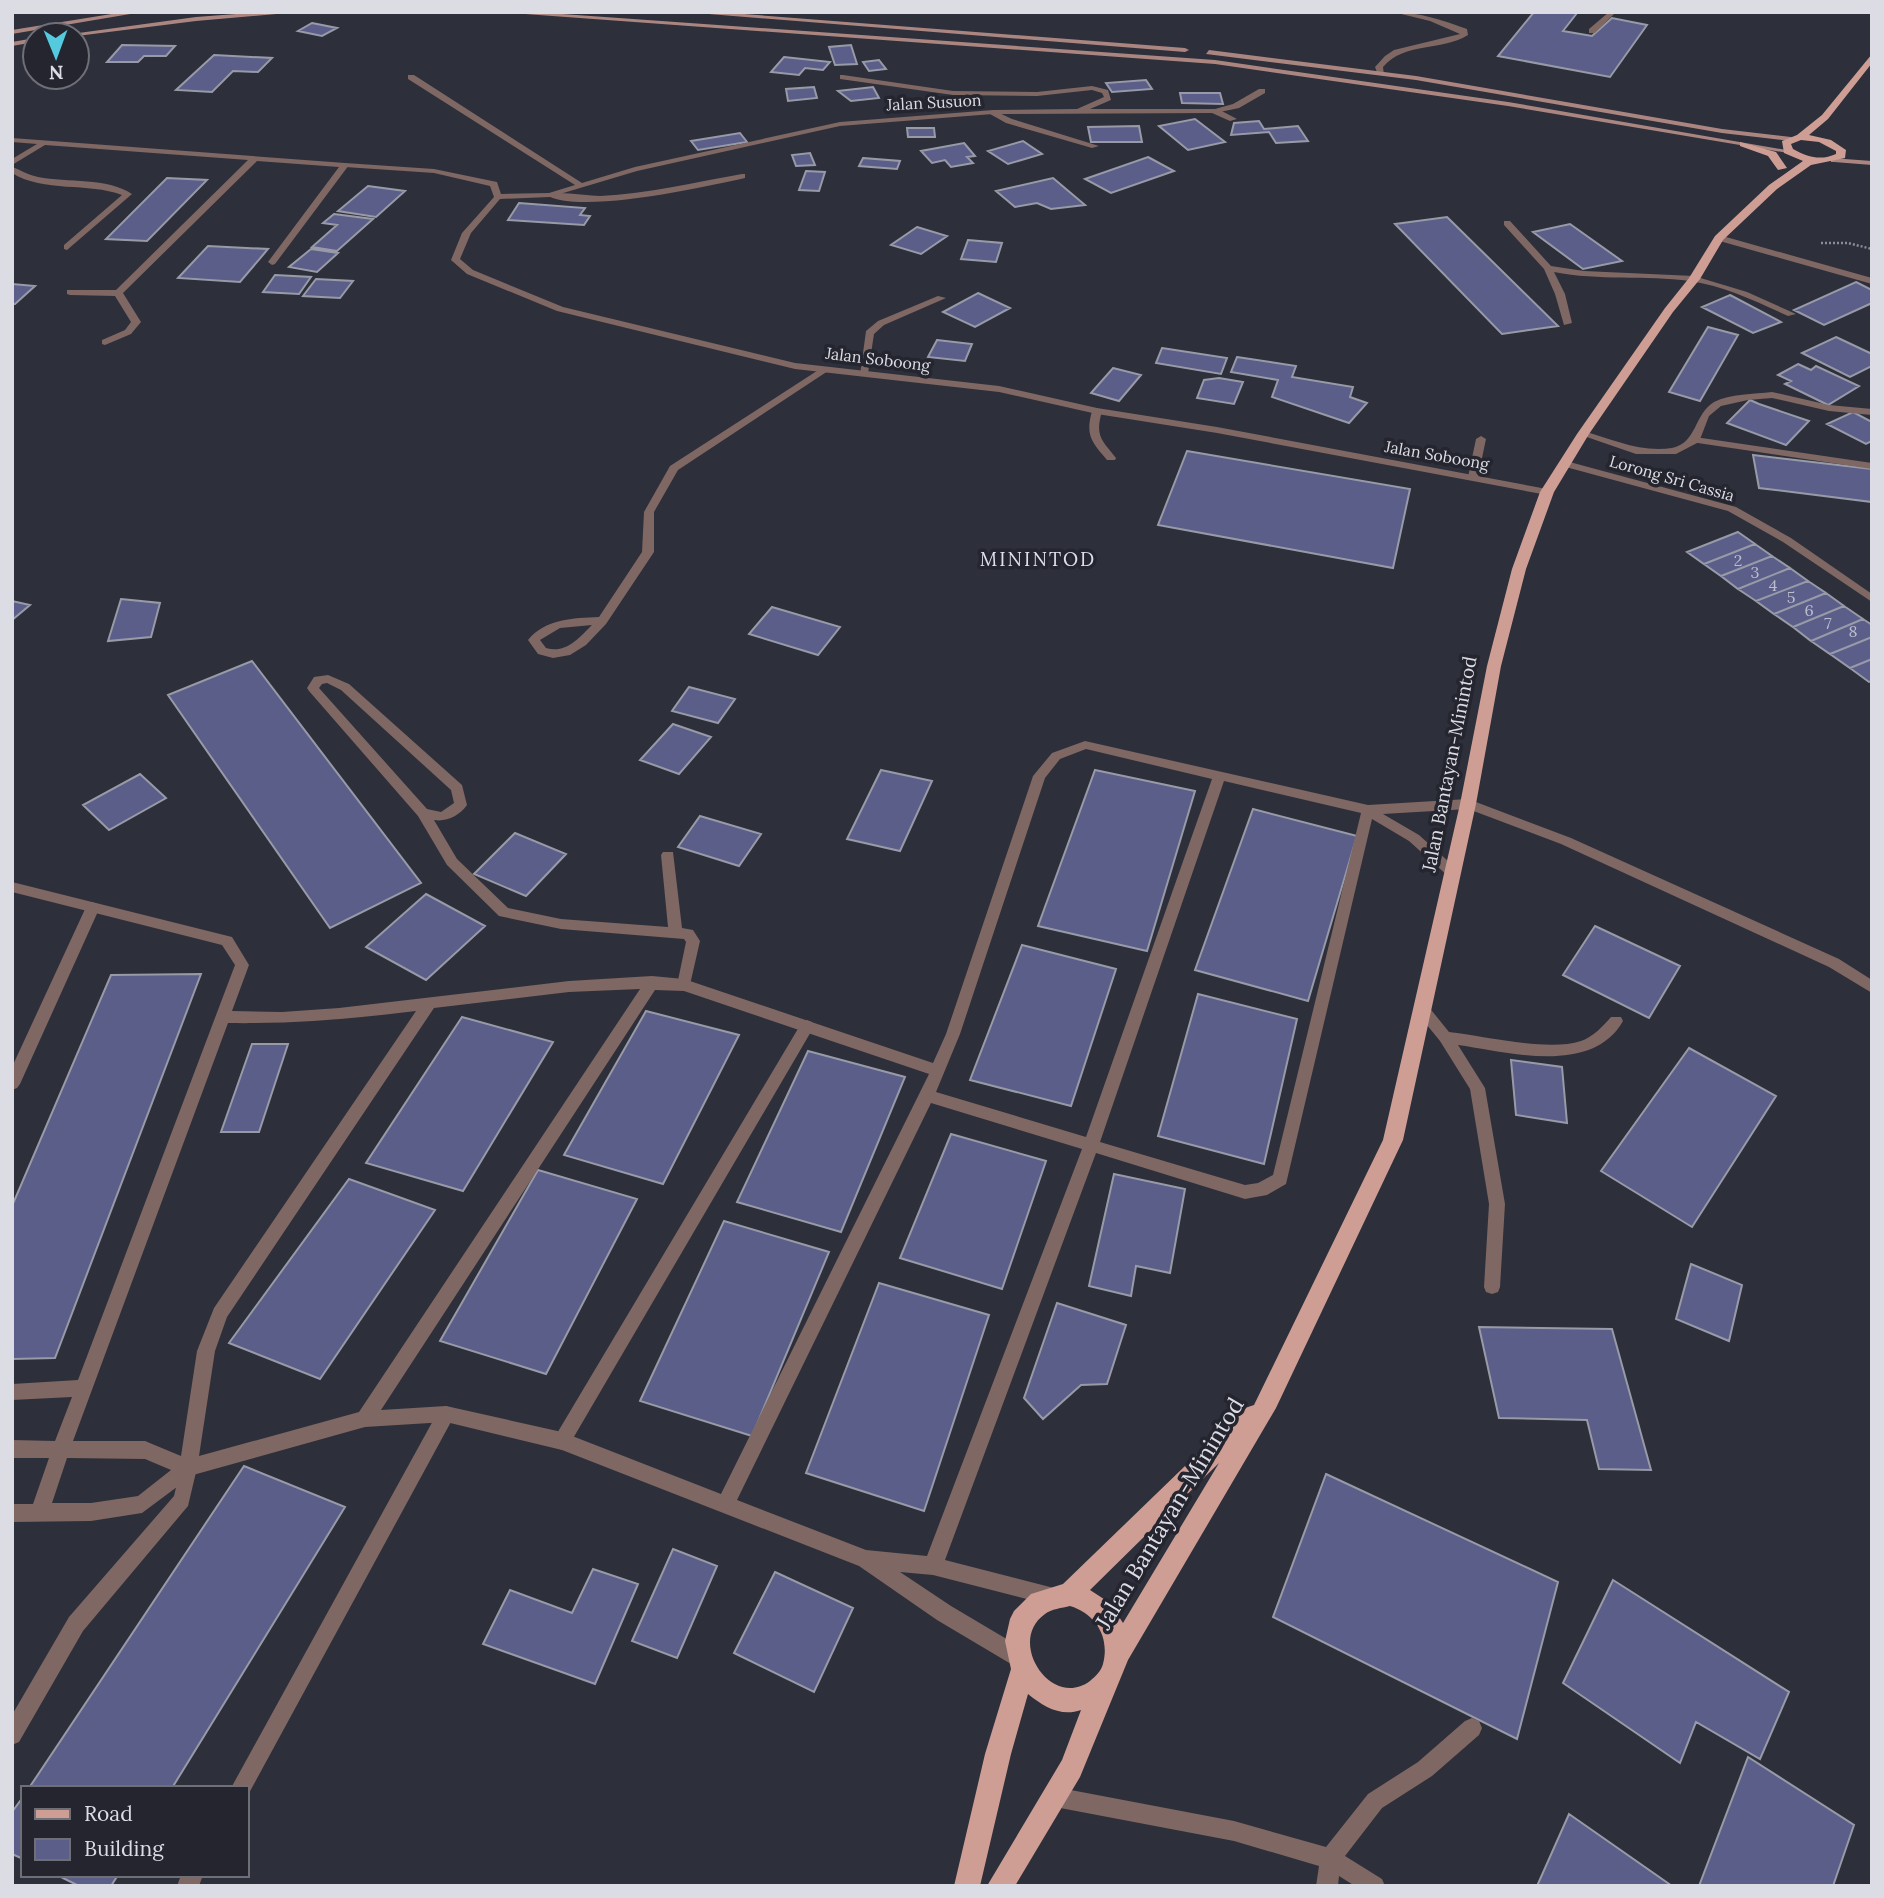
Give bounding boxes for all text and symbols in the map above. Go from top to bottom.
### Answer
north arrow [21,21,91,91]
text: N [48,61,64,85]
street label: Jalan Susuon [885,90,982,115]
street label: Jalan Soboong [823,343,933,375]
street label: Jalan Soboong [1382,436,1492,474]
street label: Lorong Sri Cassia [1607,451,1737,505]
district label: MININTOD [980,547,1096,571]
house number: 2 [1734,550,1742,570]
house number: 3 [1751,562,1760,582]
house number: 4 [1769,575,1778,595]
house number: 5 [1787,587,1795,607]
house number: 6 [1804,600,1814,620]
house number: 7 [1824,613,1832,633]
house number: 8 [1849,621,1858,641]
street label: Jalan Bantayan-Minintod [1416,654,1482,875]
street label: Jalan Bantayan-Minintod [1088,1392,1250,1635]
legend [21,1786,248,1877]
text: Road [84,1800,133,1827]
text: Building [84,1835,164,1862]

